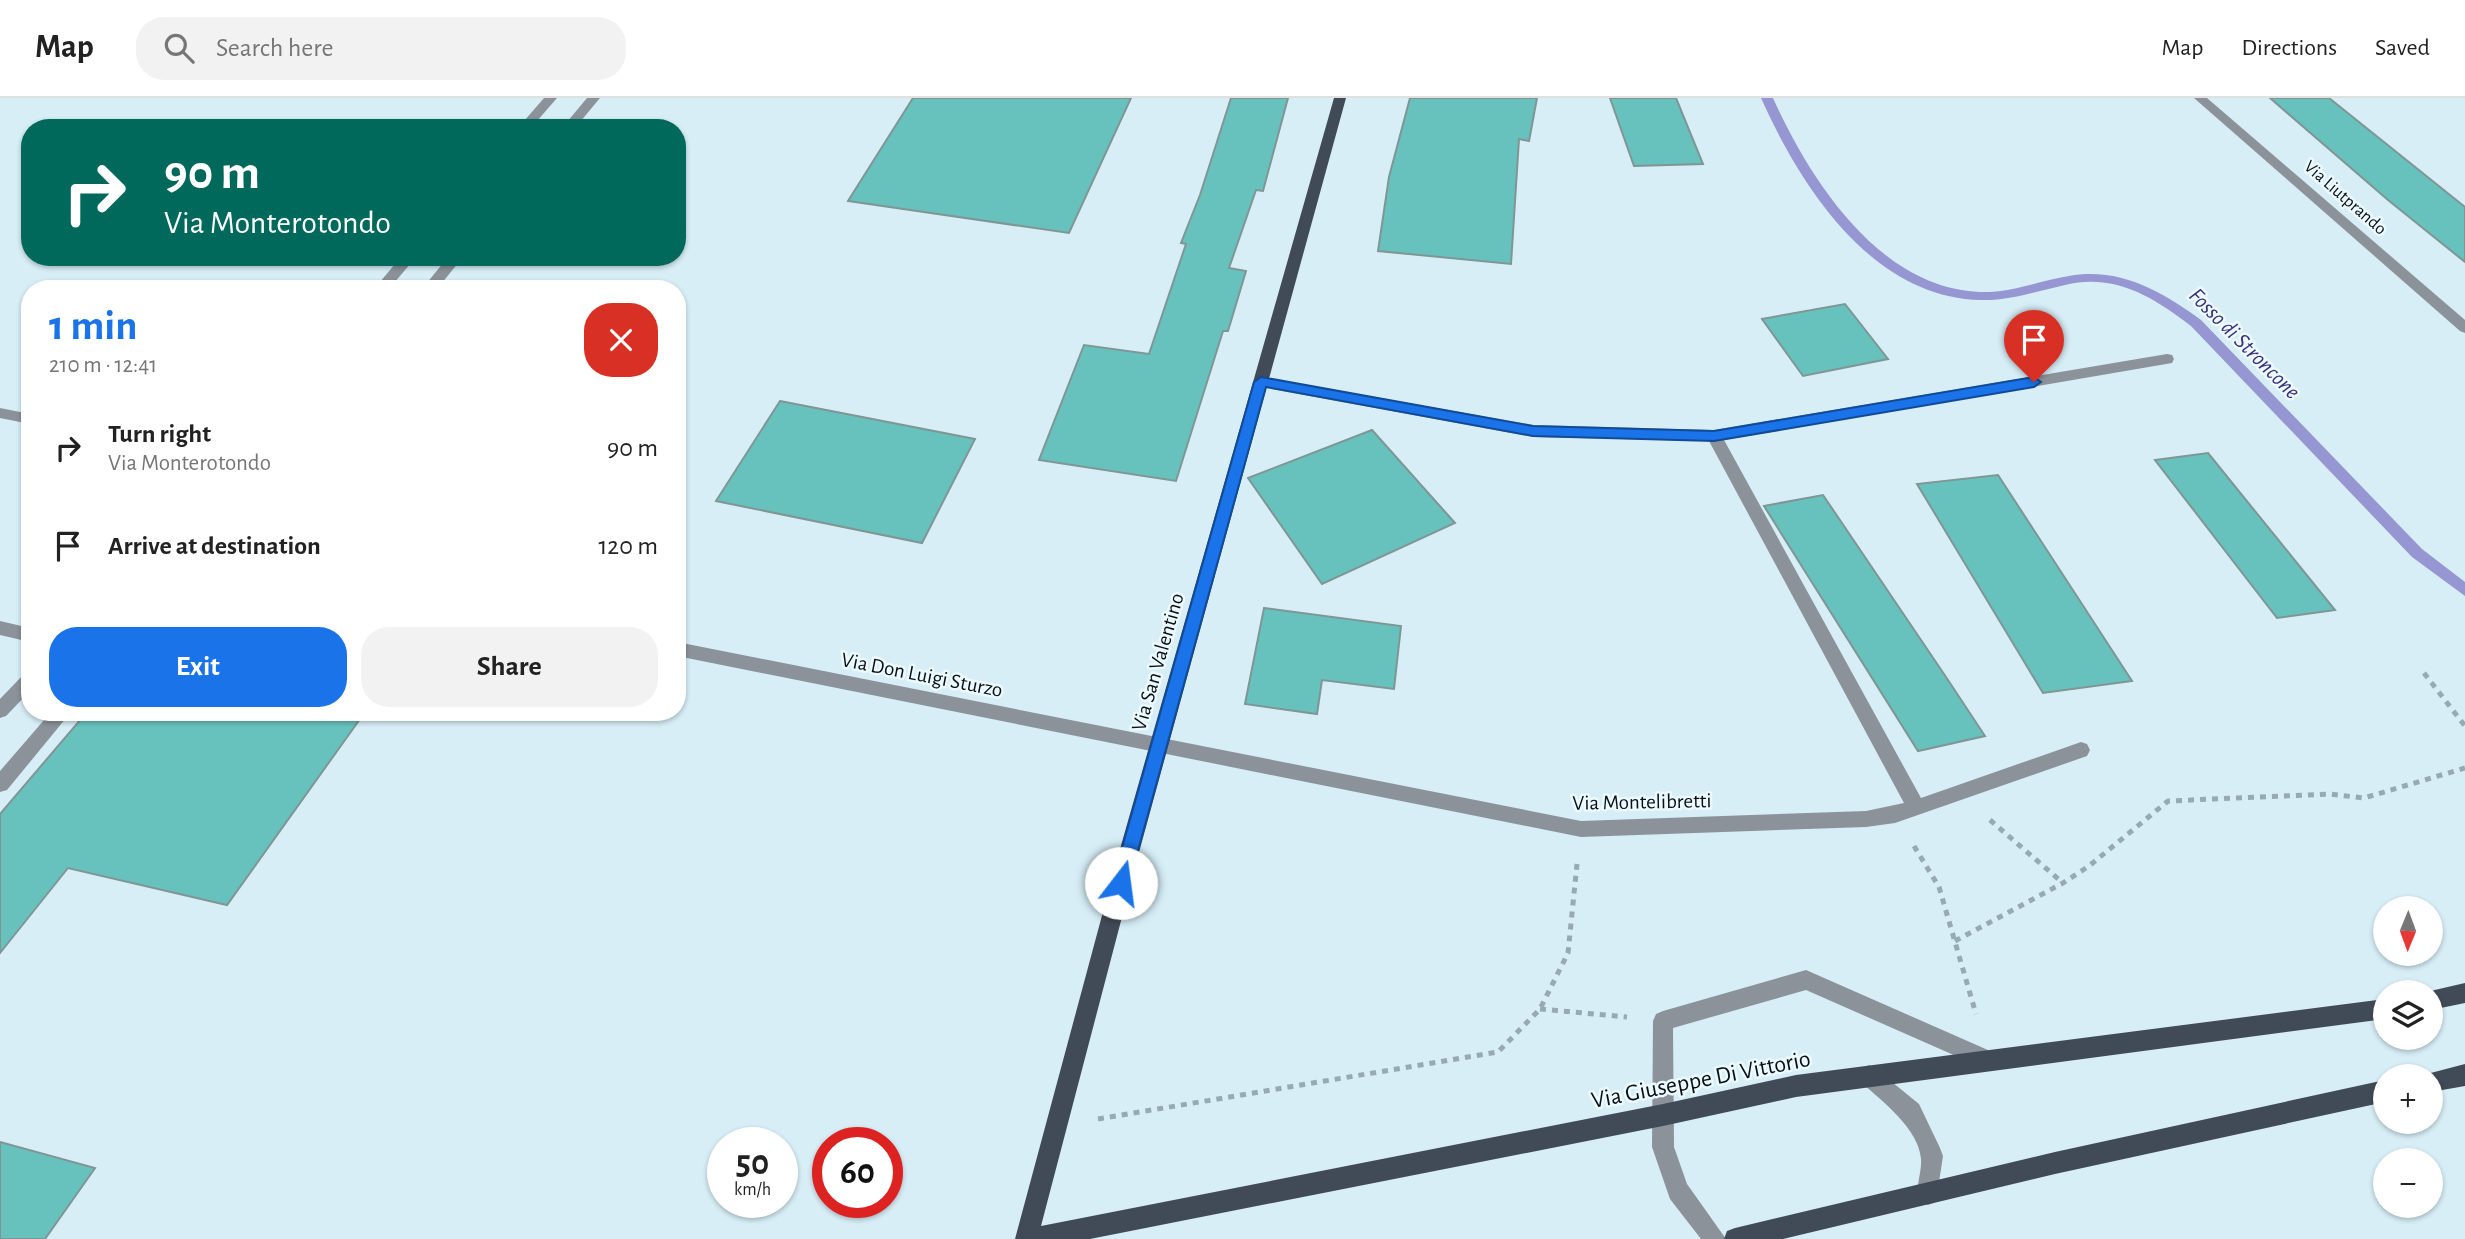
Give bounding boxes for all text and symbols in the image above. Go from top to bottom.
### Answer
search box [136,17,626,80]
icon: search [160,29,198,67]
text: Map [35,31,94,64]
text: Search here [216,35,334,61]
text: Map [2161,36,2203,60]
text: Directions [2241,36,2337,60]
text: Saved [2375,36,2430,60]
icon: right [49,147,140,238]
text: 90 m [164,149,260,198]
street label: Via Liutprando [2300,157,2390,239]
text: Via Monterotondo [164,207,391,239]
water label: Fosso di Stroncone [2184,284,2304,404]
button: close [584,303,658,377]
text: 1 min [49,305,138,347]
pin [2004,310,2064,382]
icon: arrive [2015,321,2053,359]
text: 210 m · 12:41 [49,354,157,377]
text: Turn right [108,421,211,447]
icon: right [49,429,87,467]
text: 90 m [607,435,658,461]
text: Via Monterotondo [108,452,271,475]
icon: arrive [49,527,87,565]
text: Arrive at destination [108,533,321,559]
text: 120 m [598,533,658,559]
street label: Via San Valentino [1128,591,1188,733]
button: Exit [49,627,347,707]
button: Share [361,627,658,707]
street label: Via Don Luigi Sturzo [840,649,1004,701]
street label: Via Montelibretti [1572,790,1712,814]
position arrow [1084,846,1158,920]
north arrow [2373,896,2443,966]
map controls [2373,896,2443,1218]
button: layers [2373,980,2443,1050]
street label: Via Giuseppe Di Vittorio [1589,1047,1813,1113]
button: + [2373,1064,2443,1134]
speed limit sign: 60 [812,1127,903,1218]
text: 50 [736,1146,769,1181]
button: − [2373,1148,2443,1218]
text: km/h [734,1181,771,1199]

